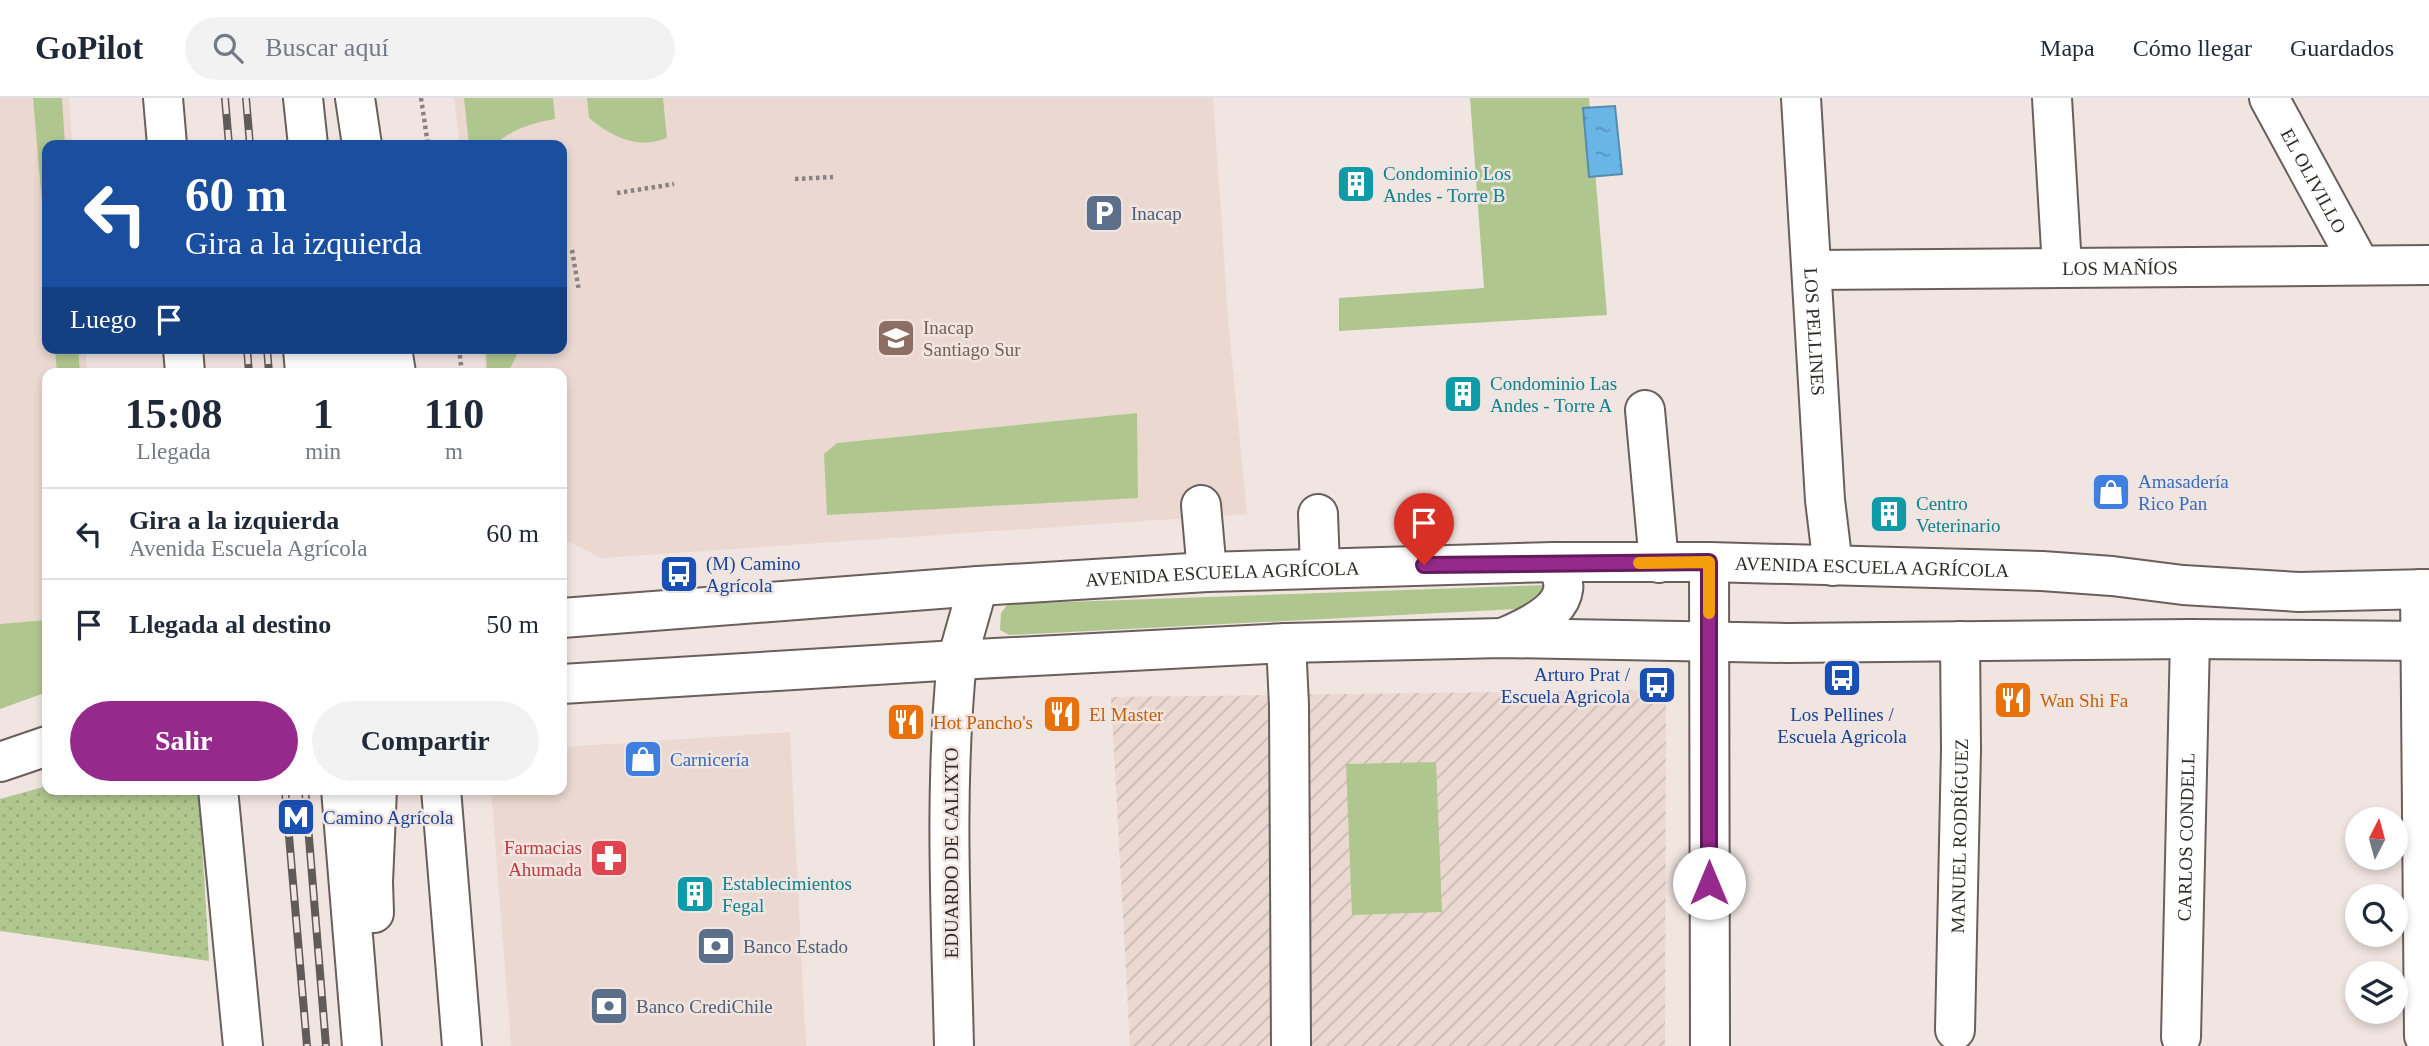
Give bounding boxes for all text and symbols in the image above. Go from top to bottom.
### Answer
search box [185,17,675,80]
icon: search [209,29,247,67]
text: GoPilot [35,30,143,66]
text: Buscar aquí [265,33,389,62]
text: Mapa [2040,35,2095,61]
text: Cómo llegar [2133,35,2252,61]
text: Guardados [2290,35,2394,61]
street label: EL OLIVILLO [2277,125,2351,236]
building icon: Condominio Los Andes - Torre B [1335,163,1377,205]
place label: Condominio Los Andes - Torre B [1383,163,1511,206]
text: 60 m [185,167,287,222]
icon: left [70,168,161,259]
parking icon: Inacap [1083,192,1125,234]
place label: Inacap [1131,203,1182,224]
text: Gira a la izquierda [185,225,422,261]
street label: LOS MAÑÍOS [2062,257,2178,278]
street label: LOS PELLINES [1801,267,1829,396]
icon: arrive [150,301,188,339]
text: Luego [70,305,136,334]
school or university icon: Inacap Santiago Sur [875,317,917,359]
place label: Inacap Santiago Sur [923,317,1021,360]
building icon: Condominio Las Andes - Torre A [1442,373,1484,415]
place label: Condominio Las Andes - Torre A [1490,373,1617,416]
text: 15:08 [125,391,223,437]
text: 1 [313,391,334,437]
text: 110 [424,391,484,437]
text: Llegada [137,439,211,464]
text: min [305,439,341,464]
text: m [445,439,463,464]
shop icon: Amasadería Rico Pan [2090,471,2132,513]
place label: Amasadería Rico Pan [2138,471,2229,514]
pin [1394,493,1454,565]
building icon: Centro Veterinario [1868,493,1910,535]
place label: Centro Veterinario [1916,493,2000,536]
icon: arrive [1405,504,1443,542]
text: Gira a la izquierda [129,506,339,535]
icon: left [70,515,108,553]
text: 60 m [486,519,539,548]
text: Avenida Escuela Agrícola [129,536,367,561]
street label: AVENIDA ESCUELA AGRÍCOLA [1735,552,2010,581]
bus stop icon: (M) Camino Agrícola [658,553,700,595]
place label: (M) Camino Agrícola [706,553,800,596]
street label: AVENIDA ESCUELA AGRÍCOLA [1085,557,1360,590]
icon: arrive [70,606,108,644]
text: Llegada al destino [129,610,331,639]
text: 50 m [486,610,539,639]
bus stop icon: Los Pellines / Escuela Agricola [1821,657,1863,699]
place label: Arturo Prat / Escuela Agricola [1501,664,1631,707]
bus stop icon: Arturo Prat / Escuela Agricola [1636,664,1678,706]
restaurant icon: Wan Shi Fa [1992,679,2034,721]
place label: Wan Shi Fa [2040,690,2129,711]
restaurant icon: El Master [1041,693,1083,735]
button: Salir [70,701,298,781]
button: Compartir [312,701,539,781]
restaurant icon: Hot Pancho's [885,701,927,743]
place label: El Master [1089,704,1164,725]
place label: Los Pellines / Escuela Agricola [1777,704,1907,747]
place label: Hot Pancho's [933,712,1033,733]
shop icon: Carnicería [622,738,664,780]
street label: MANUEL RODRÍGUEZ [1947,738,1972,934]
street label: EDUARDO DE CALIXTO [941,748,962,958]
place label: Carnicería [670,749,750,770]
street label: CARLOS CONDELL [2173,753,2198,922]
metro station icon: Camino Agrícola [275,796,317,838]
place label: Camino Agrícola [323,807,454,828]
north arrow [2345,807,2408,870]
map controls [2345,807,2408,1024]
place label: Farmacias Ahumada [504,837,583,880]
pharmacy icon: Farmacias Ahumada [588,837,630,879]
position arrow [1672,846,1746,920]
building icon: Establecimientos Fegal [674,873,716,915]
place label: Establecimientos Fegal [722,873,852,916]
button: search [2345,884,2408,947]
bank icon: Banco Estado [695,925,737,967]
place label: Banco Estado [743,936,848,957]
button: layers [2345,961,2408,1024]
bank icon: Banco CrediChile [588,985,630,1027]
place label: Banco CrediChile [636,996,773,1017]

